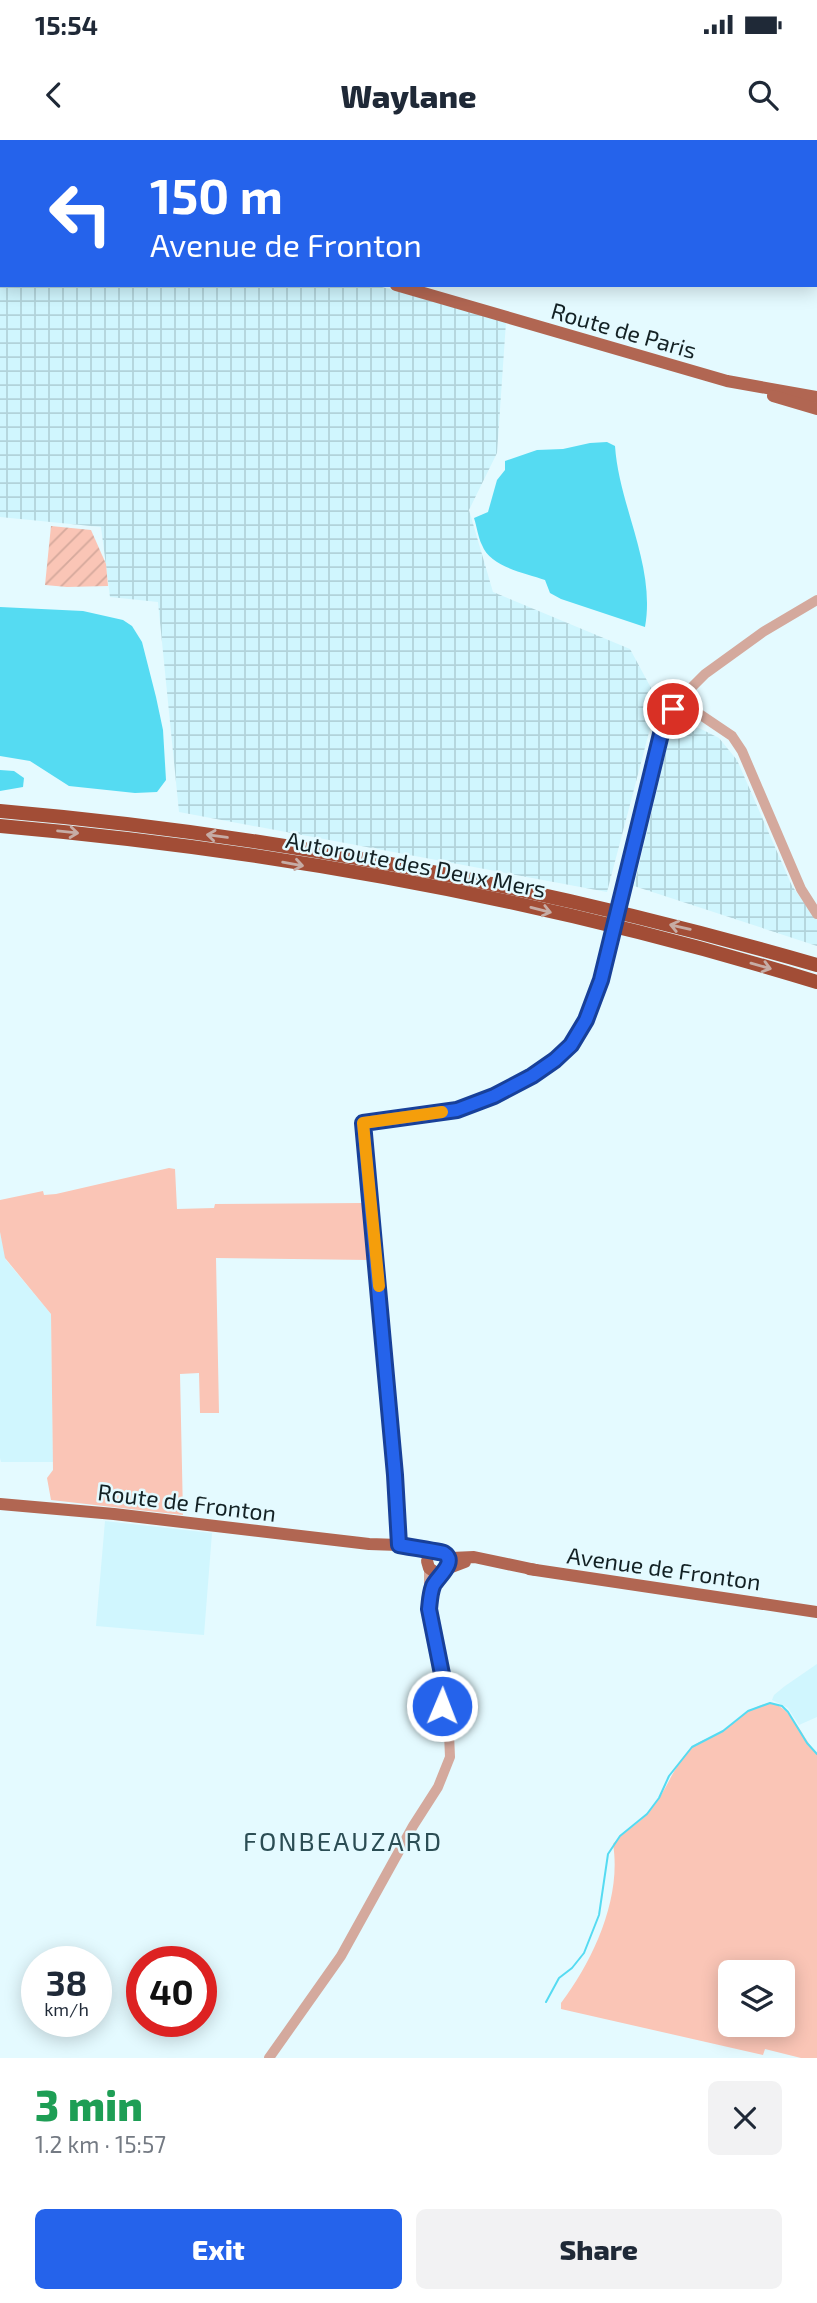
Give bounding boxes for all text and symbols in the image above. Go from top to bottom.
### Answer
text: 15:54 [35,9,98,40]
icon: back [35,76,73,114]
text: Waylane [340,76,477,114]
icon: search [744,76,782,114]
text: 150 m [150,165,283,224]
icon: left [35,168,126,259]
text: Avenue de Fronton [150,225,422,263]
street label: Route de Paris [548,296,700,364]
pin [643,679,703,739]
icon: arrive [654,690,692,728]
street label: Autoroute des Deux Mers [284,825,548,903]
one-way arrow [56,826,79,839]
one-way arrow [206,829,229,842]
one-way arrow [281,857,304,871]
one-way arrow [529,904,552,917]
one-way arrow [669,920,692,933]
one-way arrow [750,960,772,973]
street label: Route de Fronton [96,1477,278,1527]
street label: Avenue de Fronton [565,1541,763,1595]
position arrow [405,1669,479,1743]
district label: FONBEAUZARD [243,1825,443,1856]
speed limit sign: 40 [126,1946,217,2037]
map controls [718,1960,795,2037]
button: layers [718,1960,795,2037]
text: 38 [46,1961,87,2003]
text: km/h [44,1998,89,2020]
text: 3 min [35,2079,143,2129]
button: close [708,2081,782,2155]
text: 1.2 km · 15:57 [35,2130,166,2158]
button: Exit [35,2209,402,2289]
button: Share [416,2209,782,2289]

